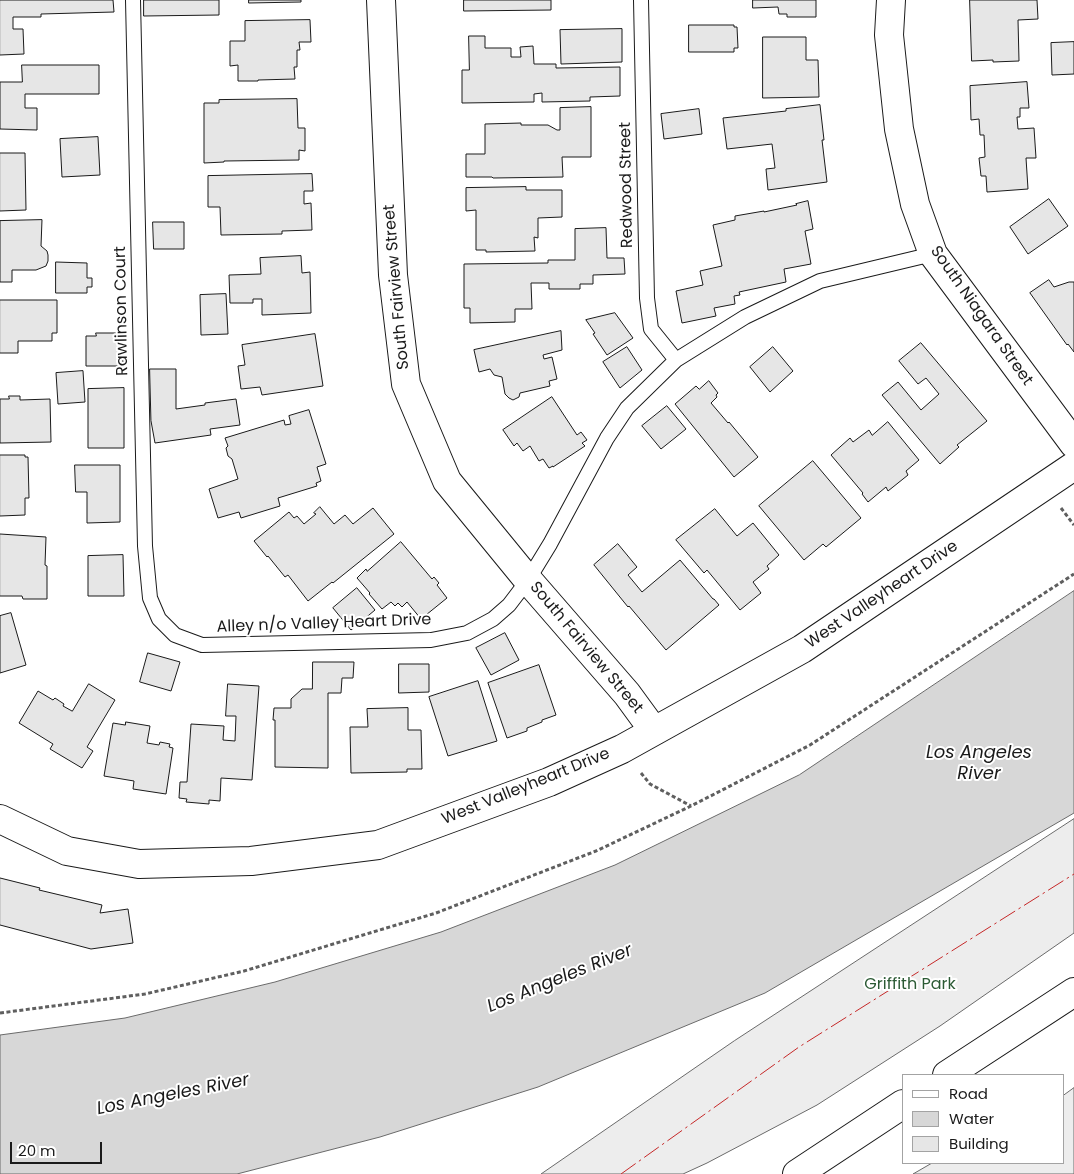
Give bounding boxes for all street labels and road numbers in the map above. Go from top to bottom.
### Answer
street label: Redwood Street [616,122,638,248]
street label: South Fairview Street [380,203,414,371]
street label: South Niagara Street [926,243,1036,389]
street label: Rawlinson Court [111,246,133,376]
street label: West Valleyheart Drive [802,537,962,653]
street label: South Fairview Street [525,578,647,718]
street label: Alley n/o Valley Heart Drive [216,611,432,637]
street label: West Valleyheart Drive [439,744,613,830]

